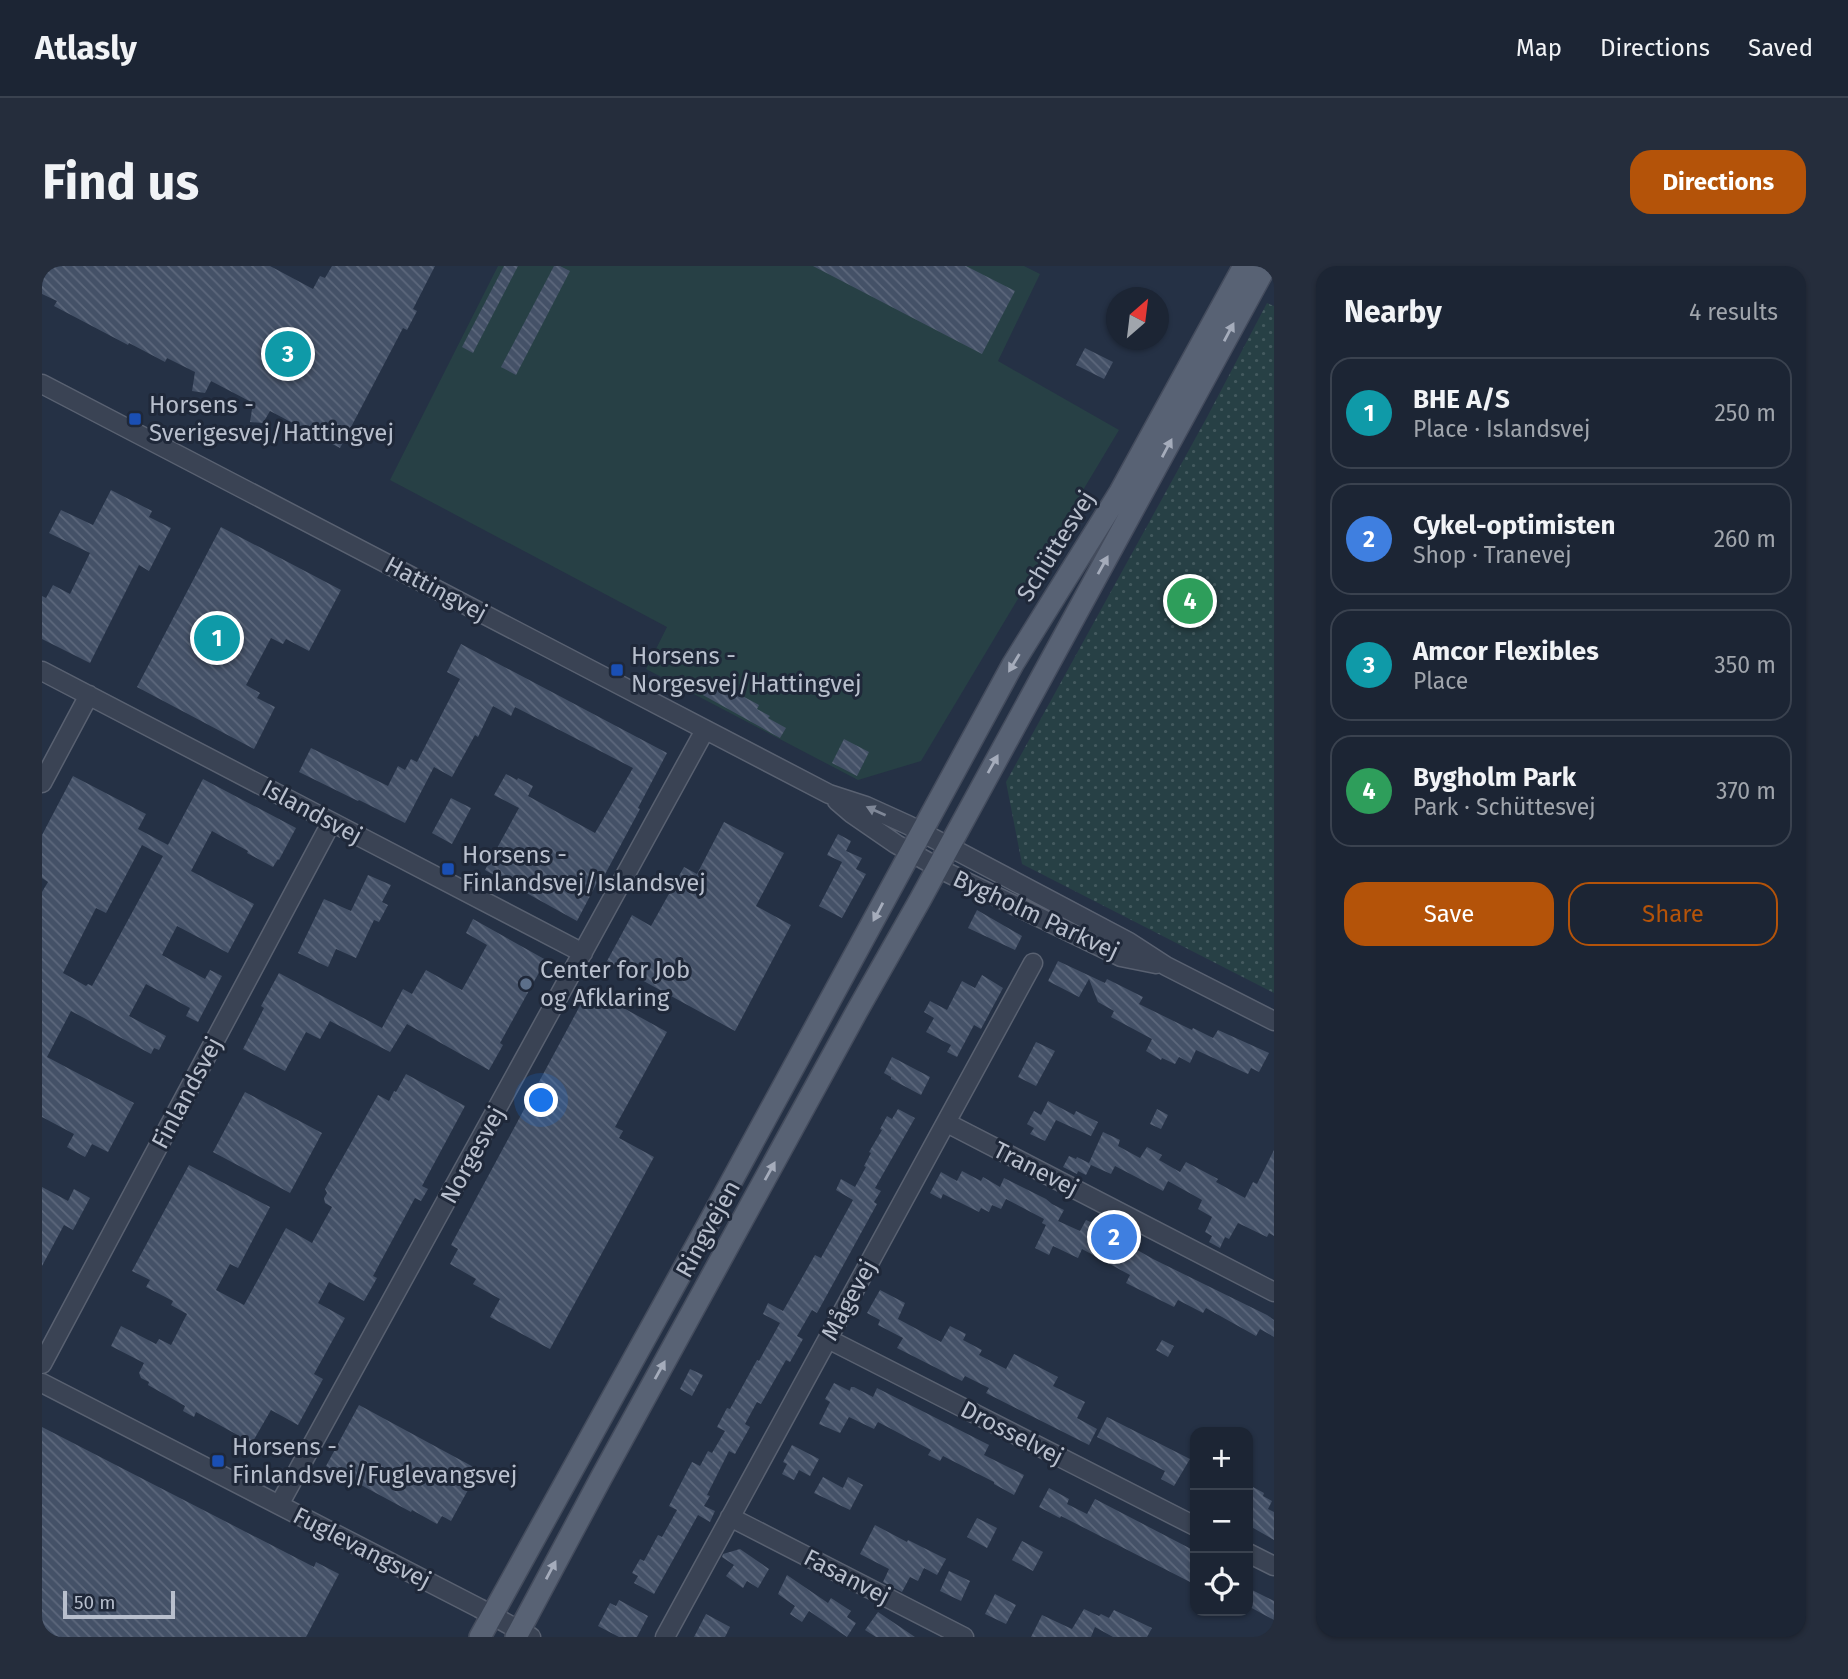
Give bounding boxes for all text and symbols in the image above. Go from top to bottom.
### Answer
text: Atlasly [35,28,137,68]
text: Map [1516,34,1562,62]
text: Directions [1600,34,1710,62]
text: Saved [1748,34,1813,62]
button: Directions [1630,150,1806,214]
text: Find us [42,153,199,212]
north arrow [1106,287,1169,350]
text: Nearby [1344,294,1442,330]
text: 4 results [1689,298,1778,326]
one-way arrow [1224,322,1235,342]
pin: 3 [265,328,311,380]
text: BHE A/S [1413,384,1510,415]
place label: Horsens - Sverigesvej/Hattingvej [149,391,394,447]
text: 1 [1364,399,1374,427]
text: 250 m [1714,399,1776,427]
marker: Horsens - Sverigesvej/Hattingvej [127,411,143,427]
text: Place · Islandsvej [1413,415,1591,443]
one-way arrow [1161,438,1172,458]
street label: Schüttesvej [1011,486,1101,606]
text: Cykel-optimisten [1413,510,1615,541]
text: 2 [1363,525,1375,553]
text: 260 m [1714,525,1776,553]
text: Shop · Tranevej [1413,541,1572,569]
street label: Hattingvej [380,550,492,628]
one-way arrow [1097,555,1109,574]
pin: 4 [1167,575,1213,627]
pin: 1 [194,612,240,664]
text: Amcor Flexibles [1413,636,1599,667]
place label: Horsens - Norgesvej/Hattingvej [631,642,862,698]
text: 3 [1363,651,1375,679]
text: 350 m [1714,651,1776,679]
one-way arrow [1007,654,1020,673]
marker: Horsens - Norgesvej/Hattingvej [609,662,625,678]
text: Place [1413,667,1468,695]
one-way arrow [987,754,999,774]
text: Bygholm Park [1413,762,1576,793]
street label: Islandsvej [257,774,367,850]
text: 4 [1363,777,1376,805]
text: 370 m [1716,777,1776,805]
text: Park · Schüttesvej [1413,793,1596,821]
one-way arrow [866,805,886,817]
place label: Horsens - Finlandsvej/Islandsvej [462,841,706,897]
marker: Horsens - Finlandsvej/Islandsvej [440,861,456,877]
street label: Bygholm Parkvej [949,864,1123,966]
button: Save [1344,882,1554,946]
button: Share [1568,882,1778,946]
one-way arrow [872,902,884,922]
place label: Center for Job og Afklaring [540,956,690,1012]
marker: Center for Job og Afklaring [518,976,534,992]
street label: Finlandsvej [146,1032,228,1154]
your location [524,1083,558,1117]
street label: Norgesvej [435,1102,511,1208]
street label: Tranevej [989,1136,1083,1202]
one-way arrow [764,1161,776,1181]
street label: Ringvejen [670,1176,746,1282]
pin: 2 [1091,1211,1137,1263]
street label: Mågevej [815,1255,883,1345]
one-way arrow [654,1361,666,1380]
street label: Drosselvej [956,1395,1068,1471]
map controls [1190,1427,1253,1616]
button: + [1190,1427,1253,1490]
place label: Horsens - Finlandsvej/Fuglevangsvej [232,1433,517,1489]
marker: Horsens - Finlandsvej/Fuglevangsvej [210,1453,226,1469]
button: − [1190,1490,1253,1553]
street label: Fuglevangsvej [289,1501,435,1595]
street label: Fasanvej [799,1544,895,1610]
button: locate [1190,1553,1253,1616]
one-way arrow [545,1560,557,1580]
scale bar [63,1588,175,1620]
text: 50 m [74,1591,115,1614]

